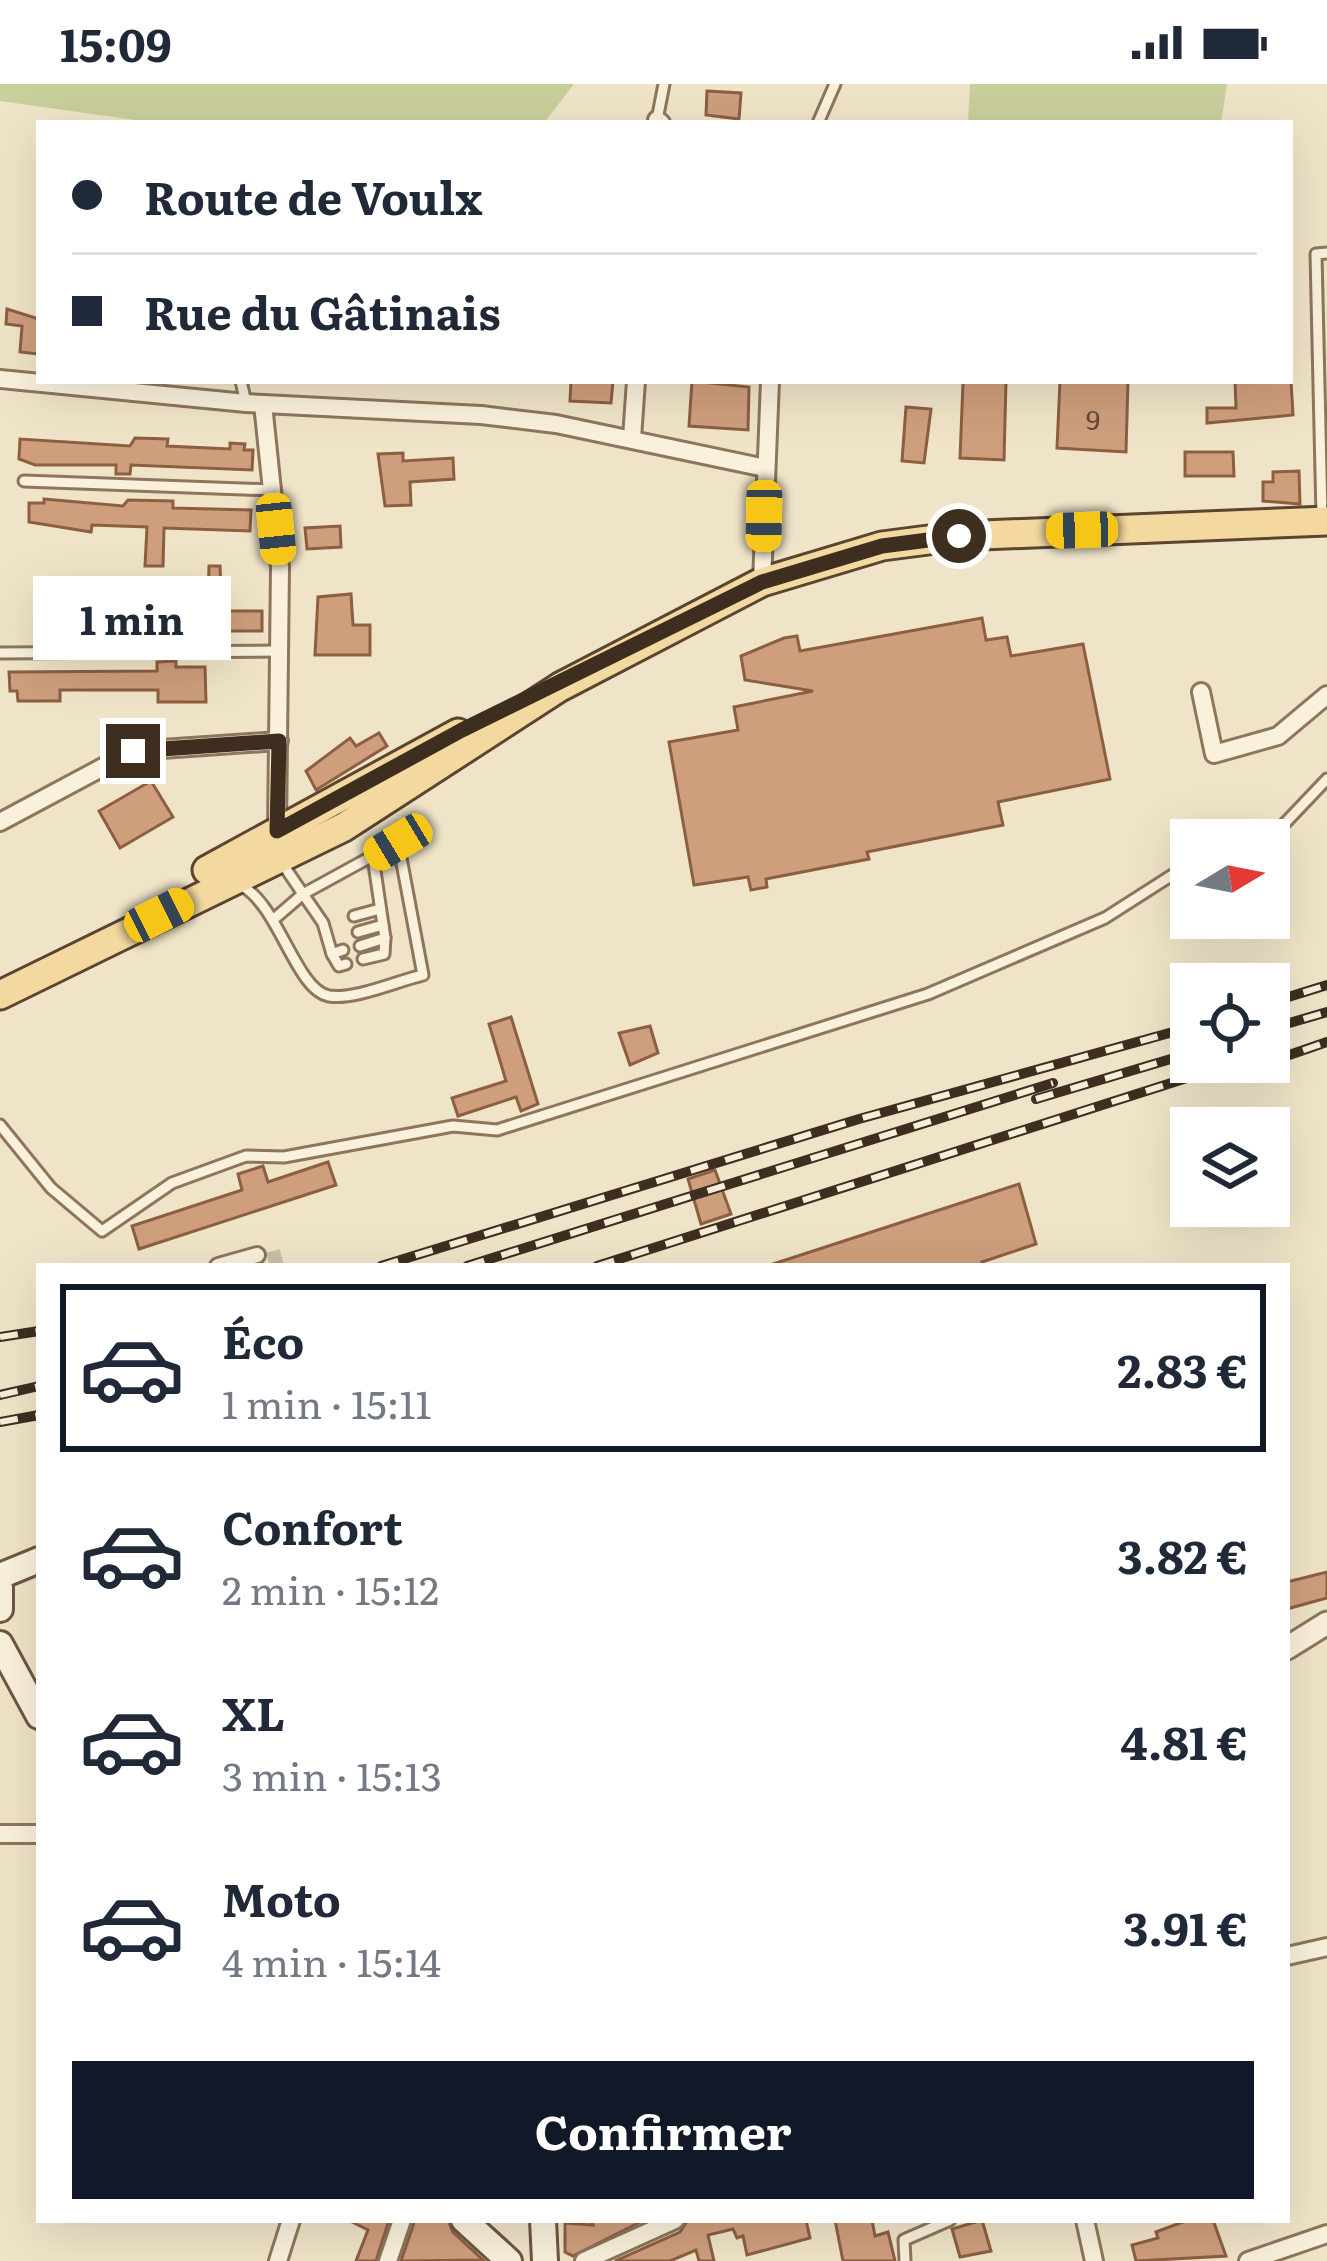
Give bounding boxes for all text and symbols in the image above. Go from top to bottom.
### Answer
text: 15:09 [60,9,172,76]
text: Route de Voulx [144,162,482,229]
text: Rue du Gâtinais [144,277,501,344]
house number: 9 [1086,398,1100,438]
car [745,480,783,552]
car [254,491,298,567]
route start [932,509,986,563]
car [1045,511,1119,549]
callout: 1 min [34,577,232,661]
text: 1 min [80,589,184,647]
route end [106,724,160,778]
car [358,808,438,876]
north arrow [1170,819,1290,939]
map controls [1170,819,1290,1227]
car [119,883,199,947]
button: locate [1170,963,1290,1083]
button: layers [1170,1107,1290,1227]
text: Éco [222,1306,304,1373]
icon: car [78,1314,186,1422]
text: 2.83 € [1117,1335,1248,1402]
text: 1 min · 15:11 [222,1373,431,1431]
text: Confort [222,1492,403,1559]
icon: car [78,1500,186,1608]
text: 3.82 € [1117,1521,1248,1588]
text: 2 min · 15:12 [222,1559,439,1617]
text: XL [222,1678,285,1745]
icon: car [78,1686,186,1794]
text: 4.81 € [1121,1707,1248,1774]
text: 3 min · 15:13 [222,1745,442,1803]
text: Moto [222,1864,341,1931]
icon: car [78,1872,186,1980]
text: 3.91 € [1123,1893,1248,1960]
text: 4 min · 15:14 [222,1931,441,1989]
button: Confirmer [72,2061,1254,2199]

